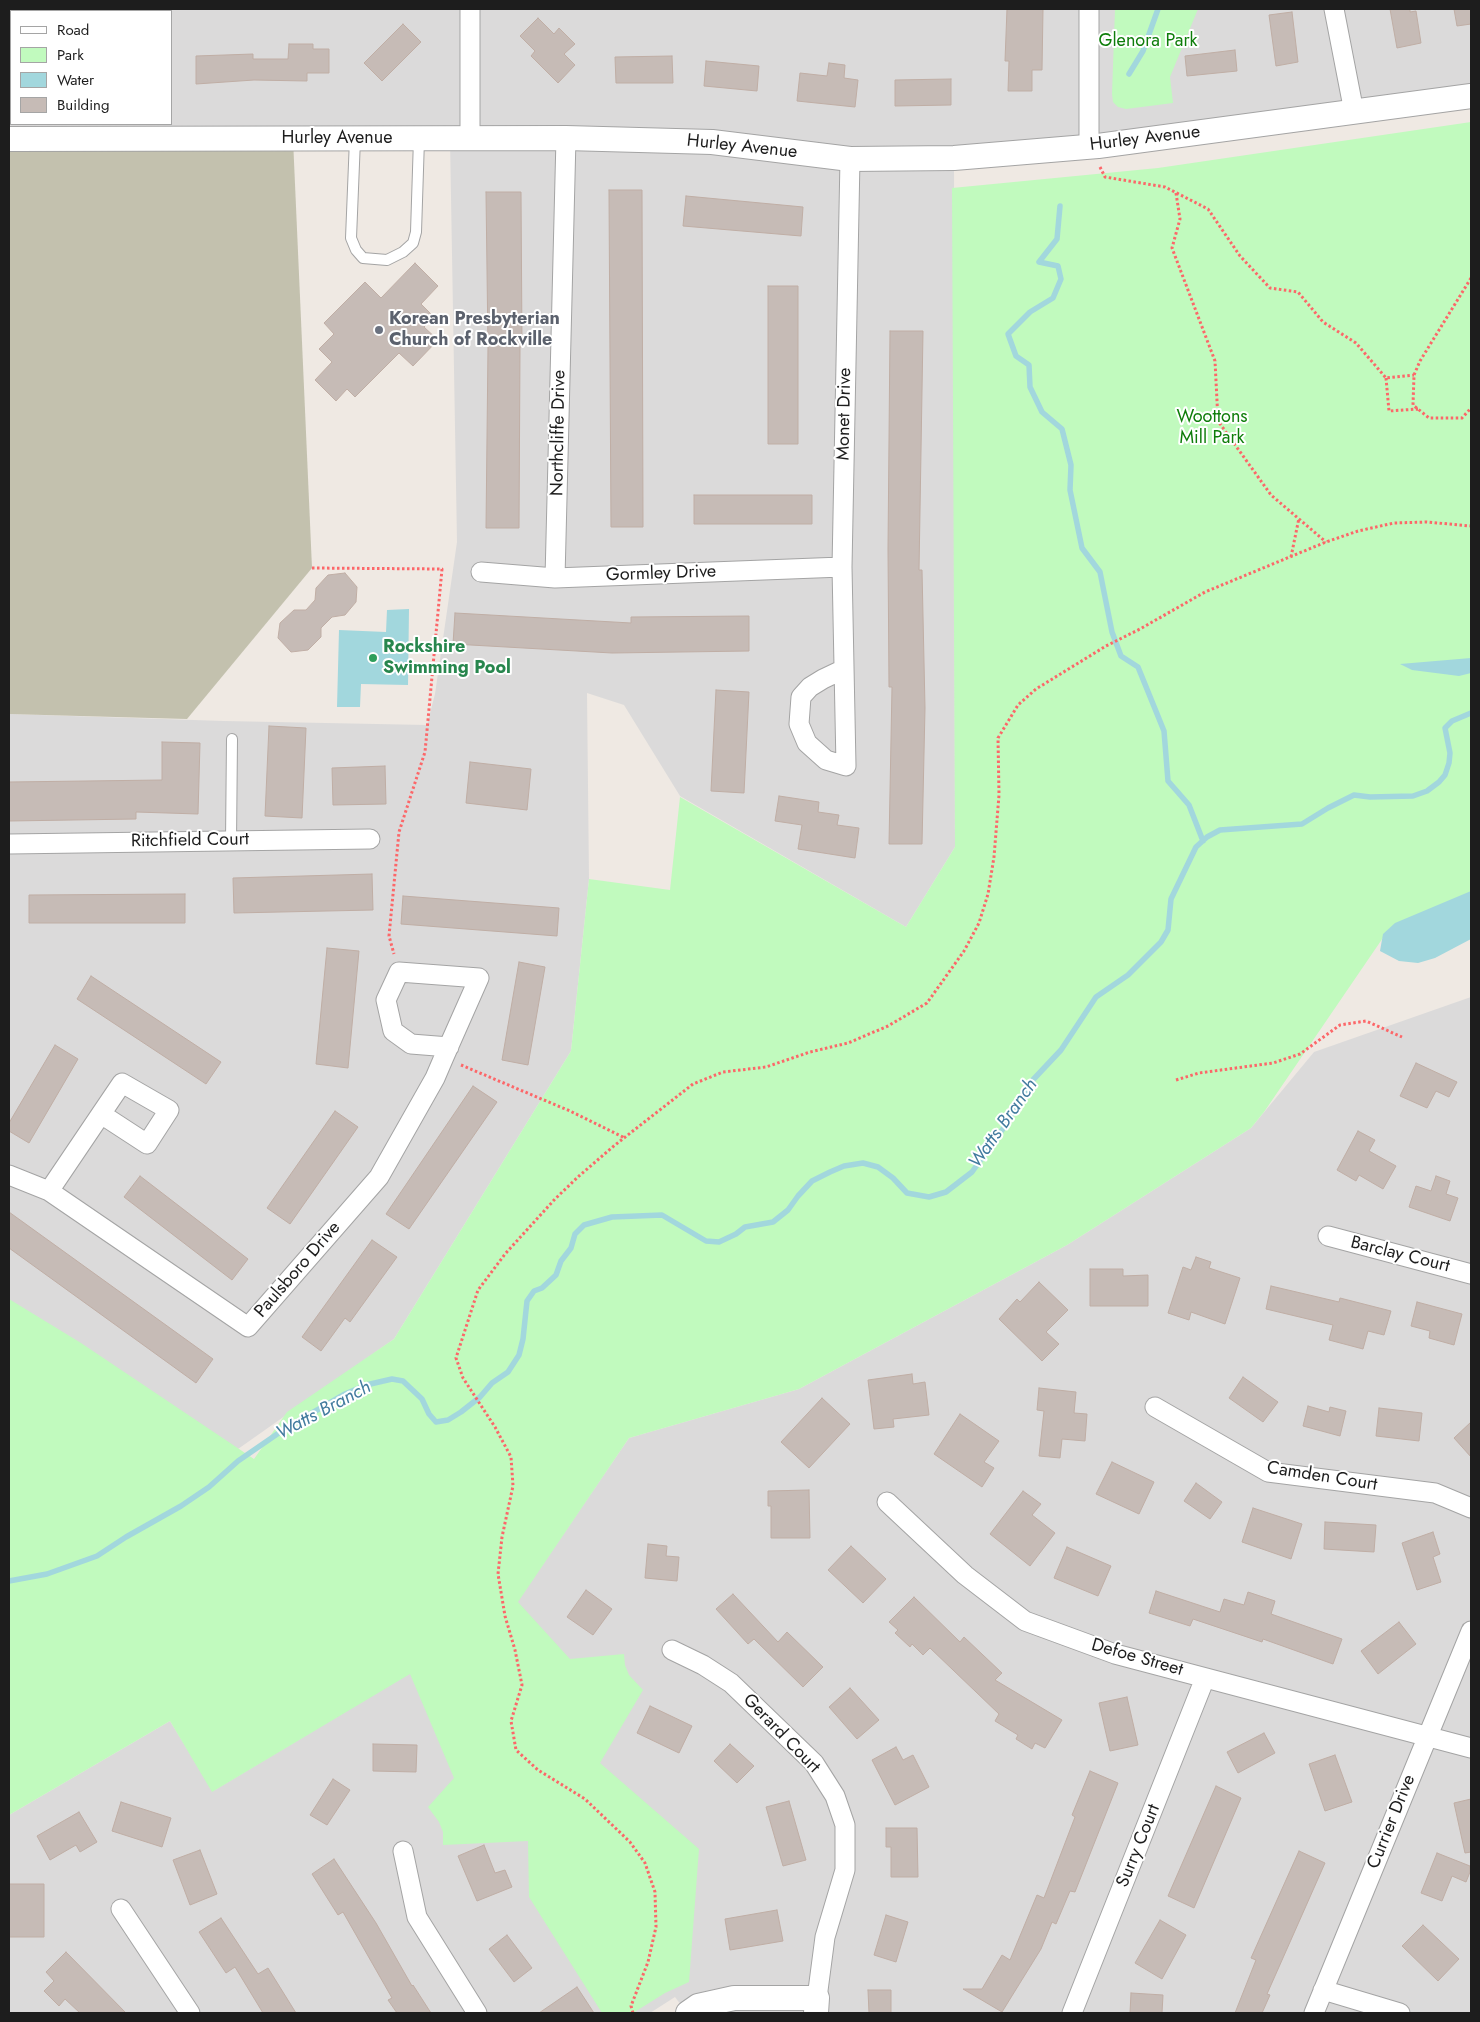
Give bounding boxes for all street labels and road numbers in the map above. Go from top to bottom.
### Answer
street label: Hurley Avenue [1089,122,1201,156]
street label: Hurley Avenue [281,128,393,150]
street label: Hurley Avenue [686,130,798,164]
street label: Monet Drive [833,367,857,461]
street label: Northcliffe Drive [547,370,571,496]
street label: Gormley Drive [605,561,717,587]
street label: Ritchfield Court [131,829,249,853]
street label: Paulsboro Drive [250,1218,346,1322]
street label: Barclay Court [1348,1232,1452,1278]
street label: Camden Court [1265,1458,1379,1496]
street label: Defoe Street [1089,1635,1185,1681]
street label: Gerard Court [738,1690,824,1778]
street label: Currier Drive [1363,1772,1421,1872]
street label: Surry Court [1113,1801,1165,1891]

